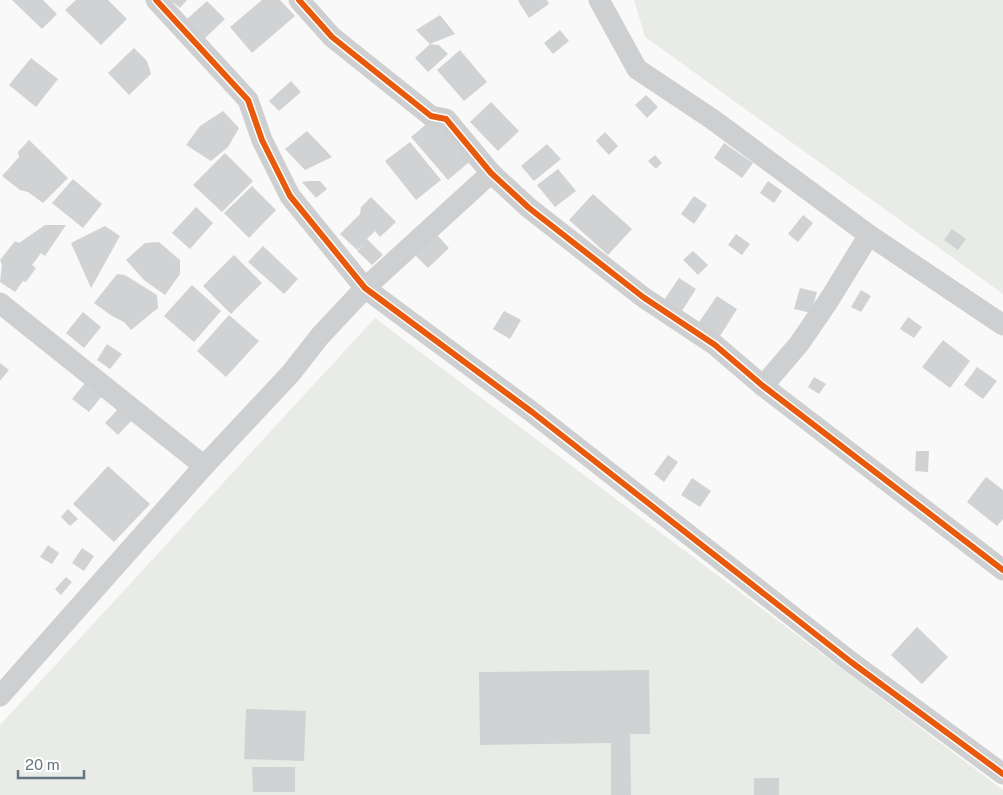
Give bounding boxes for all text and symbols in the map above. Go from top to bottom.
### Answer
scale bar [18,748,84,780]
text: 20 m [25,756,60,773]

